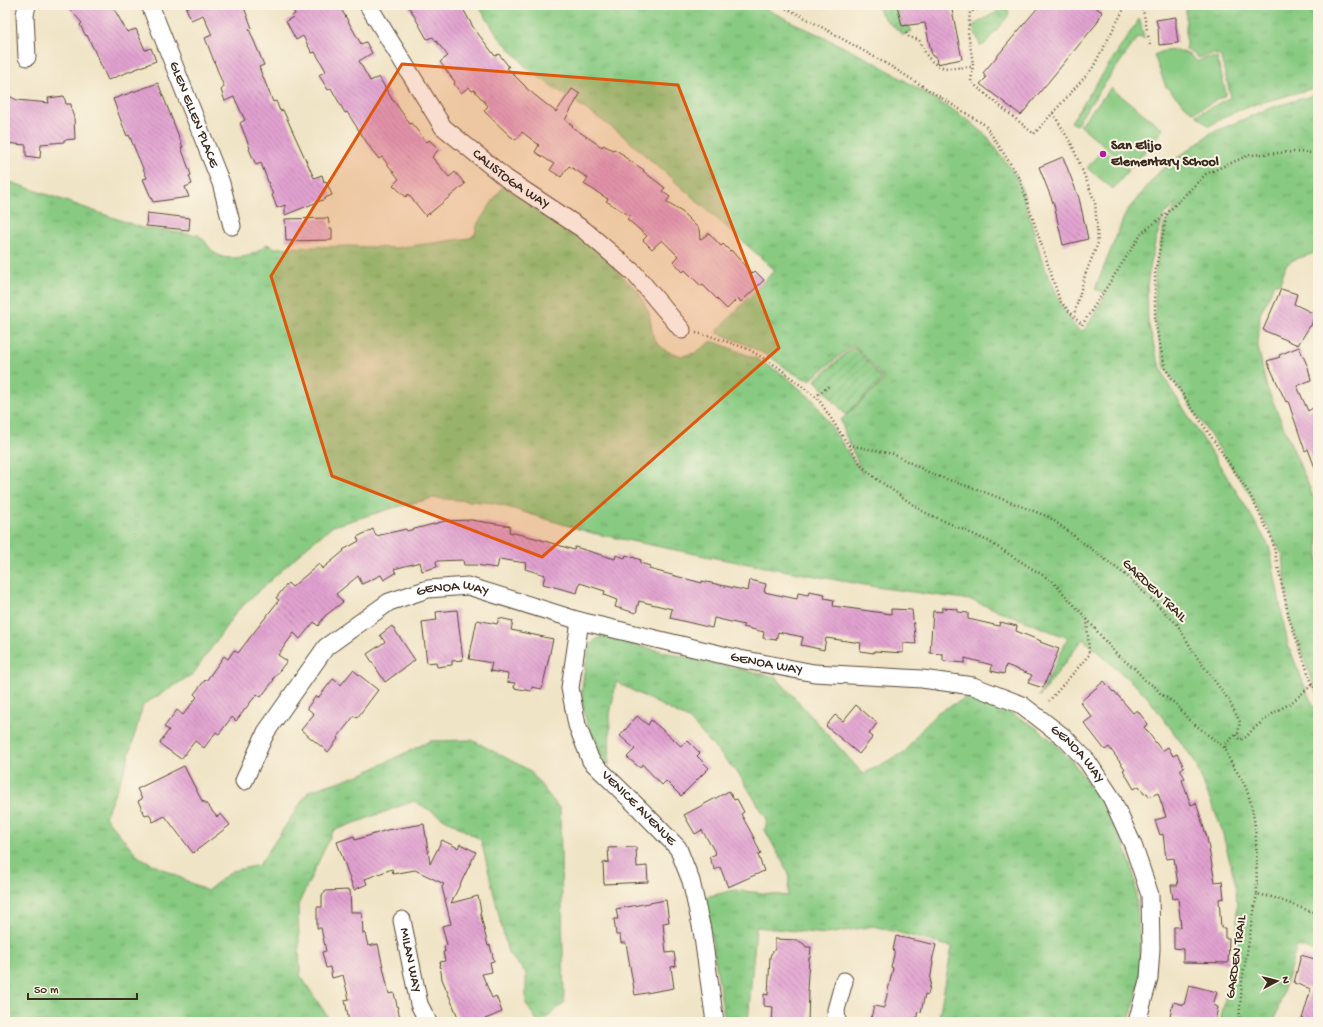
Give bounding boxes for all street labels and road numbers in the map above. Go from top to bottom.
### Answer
street label: GLEN ELLEN PLACE [165,59,223,171]
street label: CALISTOGA WAY [469,146,553,213]
street label: GARDEN TRAIL [1118,556,1191,627]
street label: GENOA WAY [414,576,491,601]
street label: GENOA WAY [728,648,804,679]
street label: GENOA WAY [1047,721,1108,786]
street label: VENICE AVENUE [597,766,681,850]
street label: GARDEN TRAIL [1223,913,1251,1000]
street label: MILAN WAY [395,926,425,994]

